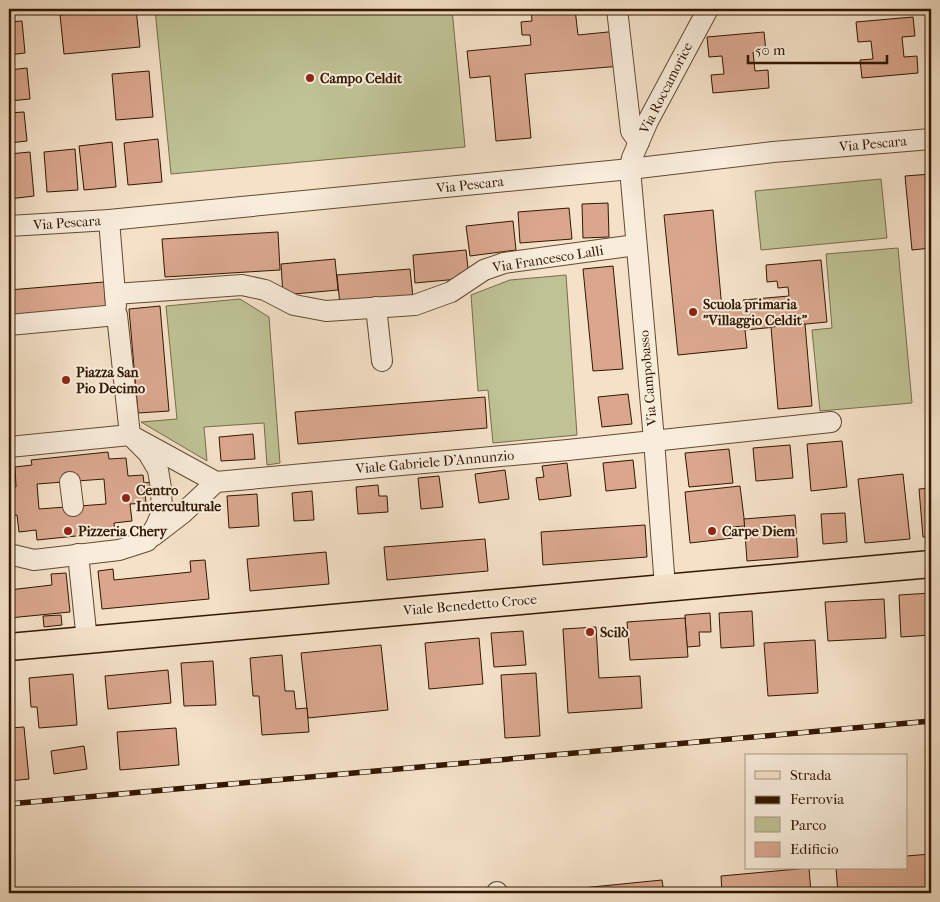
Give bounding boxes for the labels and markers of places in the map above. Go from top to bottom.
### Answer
place label: Campo Celdit [320,70,403,87]
marker: Campo Celdit [304,72,316,84]
place label: Scuola primaria "Villaggio Celdit" [702,296,808,329]
marker: Scuola primaria "Villaggio Celdit" [687,306,699,318]
place label: Piazza San Pio Decimo [76,364,145,397]
marker: Piazza San Pio Decimo [60,374,72,386]
place label: Centro Interculturale [136,482,221,515]
marker: Centro Interculturale [120,492,132,504]
place label: Pizzeria Chery [78,523,169,540]
place label: Carpe Diem [722,523,795,540]
marker: Pizzeria Chery [62,525,74,537]
marker: Carpe Diem [706,525,718,537]
place label: Scilò [600,624,628,641]
marker: Scilò [584,626,596,638]

